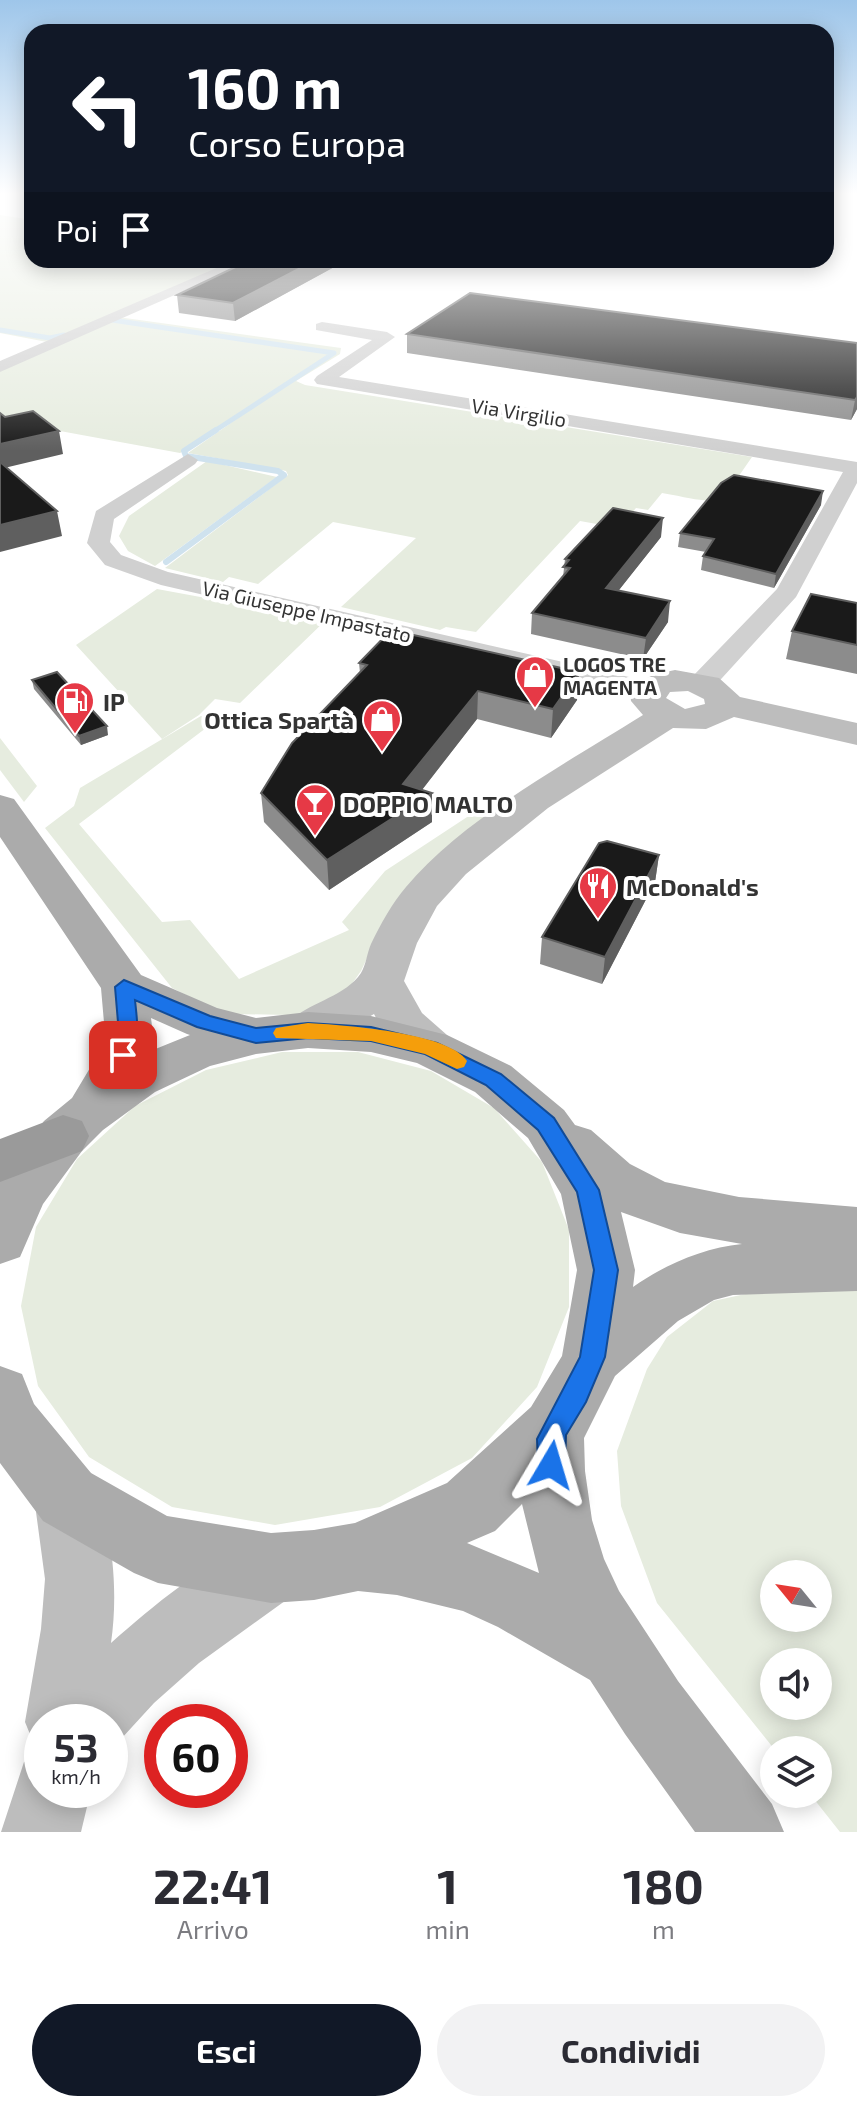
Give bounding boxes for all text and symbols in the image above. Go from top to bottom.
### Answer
text: 160 m [188,53,342,120]
icon: left [56,56,160,160]
text: Corso Europa [188,121,406,164]
icon: arrive [114,208,158,252]
text: Poi [56,212,98,248]
street label: Via Virgilio [470,393,568,431]
street label: Via Giuseppe Impastato [200,575,414,647]
place label: LOGOS TRE MAGENTA [563,652,666,699]
shop icon: LOGOS TRE MAGENTA [514,654,556,709]
fuel station icon: IP [54,680,96,735]
place label: IP [103,687,125,716]
shop icon: Ottica Spartà [361,698,403,753]
place label: Ottica Spartà [204,705,354,734]
bar icon: DOPPIO MALTO [294,782,336,837]
place label: DOPPIO MALTO [343,789,513,818]
restaurant icon: McDonald's [577,865,619,920]
place label: McDonald's [626,872,759,901]
pin [89,1021,157,1089]
icon: arrive [101,1033,145,1077]
position arrow [509,1423,593,1507]
north arrow [760,1560,832,1632]
map controls [760,1560,832,1808]
button: sound [760,1648,832,1720]
speed limit sign: 60 [144,1704,248,1808]
text: 53 [54,1722,98,1770]
button: layers [760,1736,832,1808]
text: km/h [51,1764,101,1788]
text: 22:41 [153,1856,273,1914]
text: 1 [437,1856,458,1914]
text: 180 [623,1856,704,1914]
text: Arrivo [177,1913,249,1944]
text: min [426,1913,470,1944]
text: m [652,1913,675,1944]
button: Esci [32,2004,421,2096]
button: Condividi [437,2004,825,2096]

